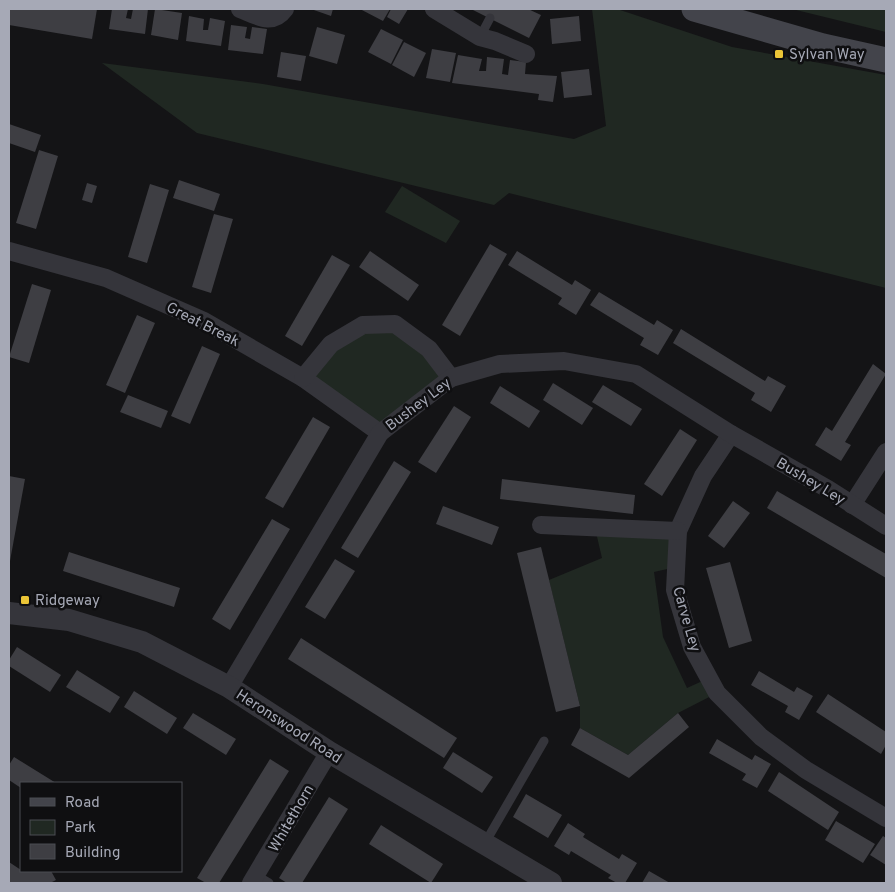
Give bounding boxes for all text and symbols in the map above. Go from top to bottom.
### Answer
place label: Sylvan Way [789,46,865,65]
marker: Sylvan Way [773,48,785,60]
street label: Great Break [162,299,242,352]
street label: Bushey Ley [382,374,456,436]
street label: Bushey Ley [772,454,848,510]
street label: Carve Ley [667,585,704,654]
place label: Ridgeway [35,592,100,611]
marker: Ridgeway [19,594,31,606]
street label: Heronswood Road [232,686,345,769]
legend [20,782,182,872]
street label: Whitethorn [265,782,319,856]
text: Road [65,794,100,813]
text: Park [65,819,96,838]
text: Building [65,844,120,863]

